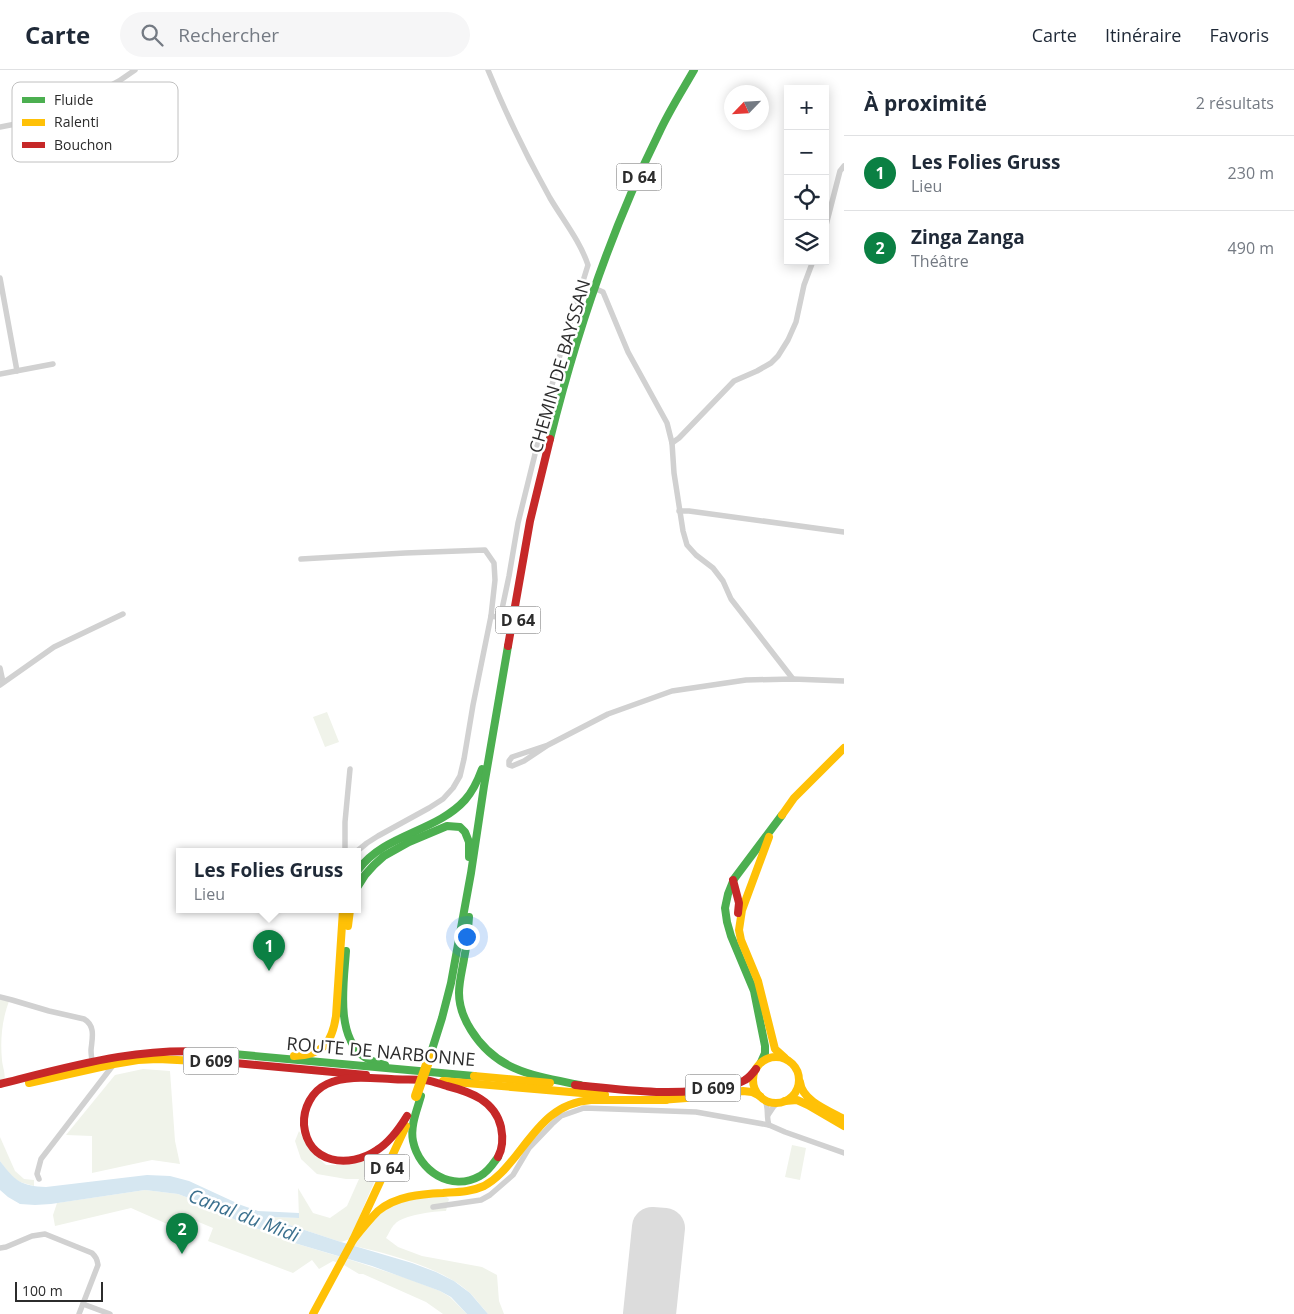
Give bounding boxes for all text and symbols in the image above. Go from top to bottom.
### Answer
search box [120,12,470,57]
text: Carte [25,18,90,51]
icon: search [138,21,166,49]
text: Rechercher [178,22,279,48]
text: Carte [1032,23,1077,47]
text: Itinéraire [1105,23,1181,47]
text: Favoris [1209,23,1269,47]
legend [12,82,178,162]
north arrow [724,85,769,130]
map controls [784,85,829,265]
button: + [784,85,829,130]
text: À proximité [864,89,987,117]
text: Fluide [54,90,93,109]
text: 2 résultats [1196,92,1274,114]
text: Ralenti [54,112,99,131]
button: − [784,130,829,175]
text: Bouchon [54,135,112,154]
text: Les Folies Gruss [911,149,1061,175]
text: 1 [875,162,885,184]
text: 230 m [1228,162,1274,184]
road number: D 64 [616,164,662,190]
button: locate [784,175,829,220]
text: Lieu [911,175,942,197]
button: layers [784,220,829,265]
text: Zinga Zanga [911,224,1025,250]
text: 2 [875,237,885,259]
text: 490 m [1228,237,1274,259]
text: Théâtre [911,250,969,272]
street label: CHEMIN DE BAYSSAN [523,276,595,456]
road number: D 64 [496,606,540,634]
popup [176,848,361,913]
text: Les Folies Gruss [194,857,343,883]
text: Lieu [194,883,225,905]
your location [454,924,480,950]
pin: 1 [253,930,285,971]
street label: ROUTE DE NARBONNE [286,1031,476,1071]
road number: D 609 [184,1048,238,1074]
road number: D 609 [686,1074,740,1102]
road number: D 64 [364,1154,410,1182]
water label: Canal du Midi [185,1182,304,1248]
pin: 2 [166,1213,198,1254]
scale bar [15,1279,102,1302]
text: 100 m [22,1281,63,1300]

